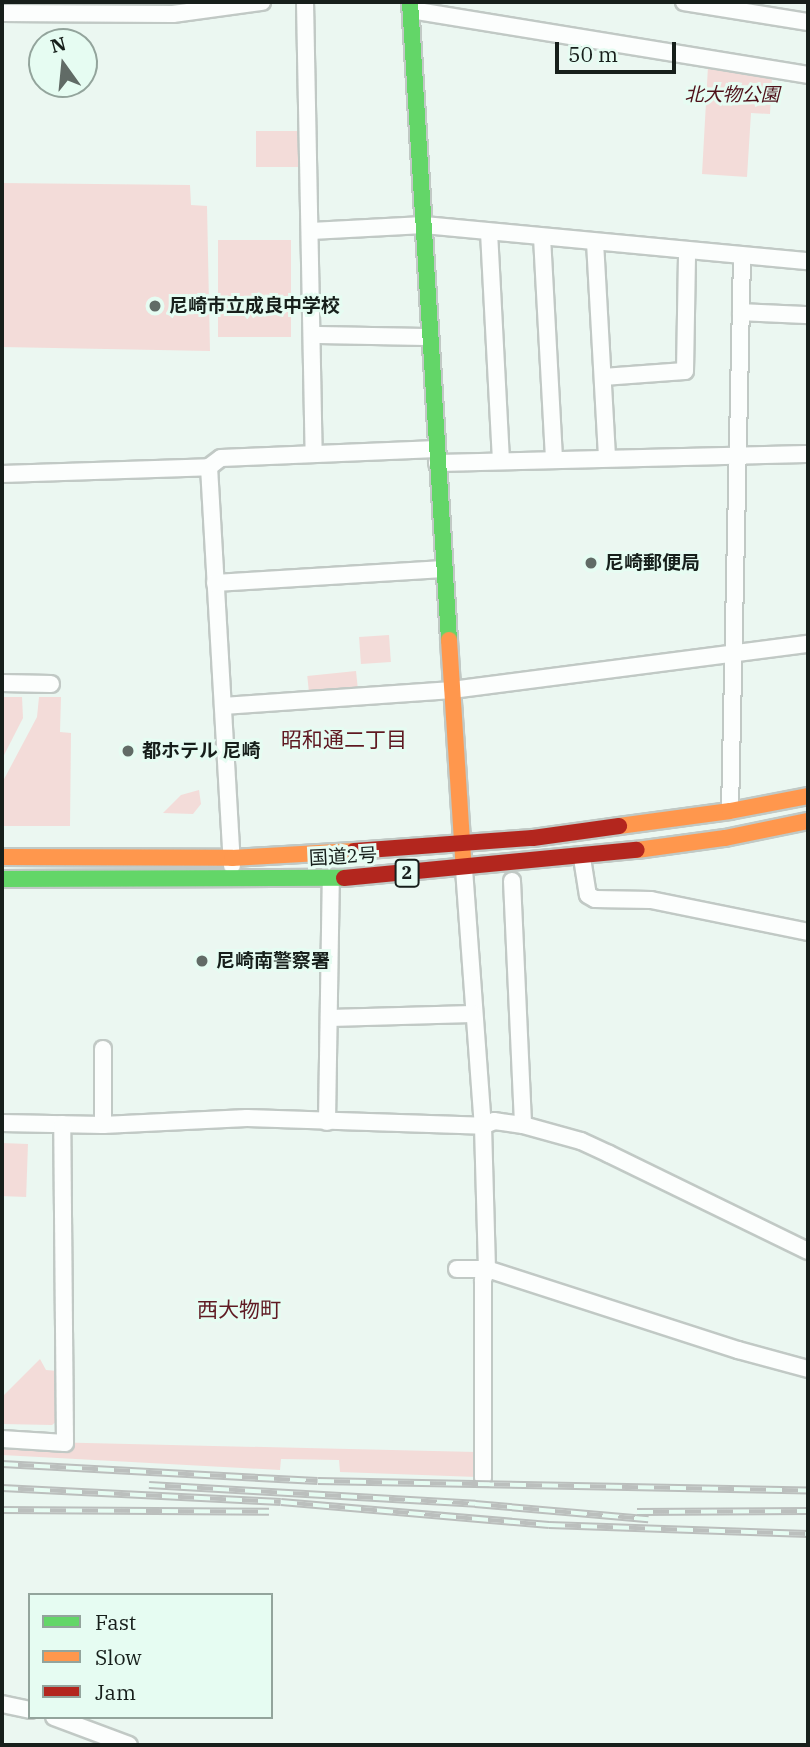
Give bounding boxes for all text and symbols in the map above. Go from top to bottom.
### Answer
north arrow [28,28,98,98]
scale bar [558,28,679,72]
text: N [48,31,68,58]
text: 50 m [568,40,618,68]
park label: 北大物公園 [685,84,779,106]
place label: 尼崎市立成良中学校 [169,295,340,317]
marker: 尼崎市立成良中学校 [147,298,163,314]
place label: 尼崎郵便局 [605,552,700,574]
marker: 尼崎郵便局 [583,555,599,571]
district label: 昭和通二丁目 [281,726,407,752]
place label: 都ホテル 尼崎 [142,740,260,762]
marker: 都ホテル 尼崎 [120,743,136,759]
street label: 国道2号 [308,844,378,870]
road number: 2 [393,858,421,888]
place label: 尼崎南警察署 [216,950,330,972]
marker: 尼崎南警察署 [194,953,210,969]
district label: 西大物町 [197,1296,281,1322]
legend [28,1593,273,1719]
text: Fast [95,1608,136,1636]
text: Slow [95,1643,142,1671]
text: Jam [95,1678,136,1706]

